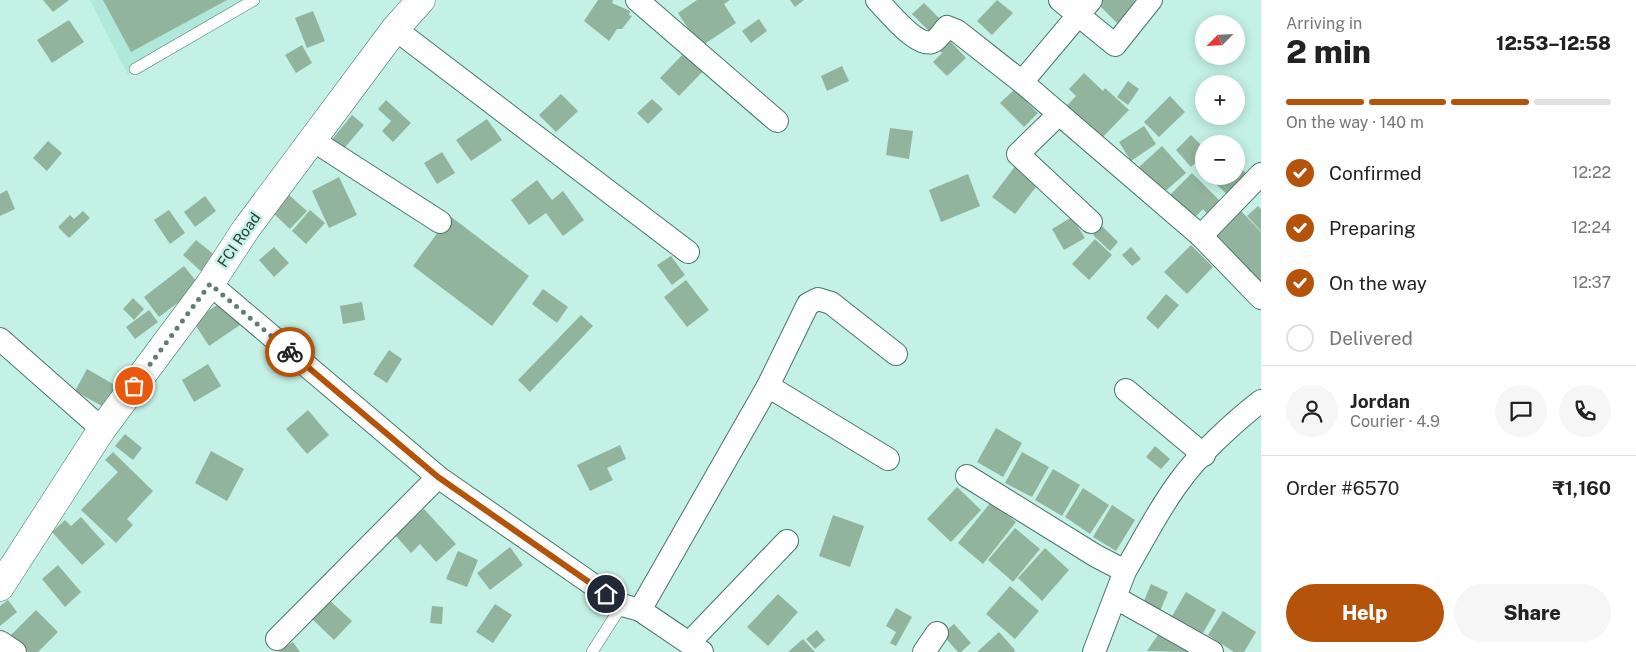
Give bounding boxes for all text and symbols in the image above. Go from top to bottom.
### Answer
text: Arriving in [1286,14,1362,33]
north arrow [1195,15,1245,65]
map controls [1195,15,1245,185]
text: 12:53–12:58 [1496,32,1611,54]
text: 2 min [1286,33,1371,70]
button: + [1195,75,1245,125]
text: On the way · 140 m [1286,113,1424,132]
button: − [1195,135,1245,185]
icon: check [1286,159,1314,187]
text: Confirmed [1329,162,1422,184]
text: 12:22 [1572,163,1611,182]
street label: FCI Road [214,209,264,270]
icon: check [1286,214,1314,242]
text: Preparing [1329,217,1416,239]
text: 12:24 [1571,218,1611,237]
icon: check [1286,269,1314,297]
text: On the way [1329,272,1427,294]
text: 12:37 [1572,273,1611,292]
courier [265,327,315,377]
text: Delivered [1329,327,1413,349]
icon: bike [276,338,304,366]
pin [113,365,155,407]
icon: bag [120,372,148,400]
button: person [1286,385,1338,437]
button: chat [1495,385,1547,437]
button: phone [1559,385,1611,437]
text: Jordan [1350,390,1410,412]
text: Courier · 4.9 [1350,412,1440,431]
text: Order #6570 [1286,477,1399,499]
text: ₹1,160 [1553,477,1611,499]
pin [585,573,627,615]
icon: home [592,580,620,608]
button: Help [1286,584,1444,642]
button: Share [1454,584,1611,642]

